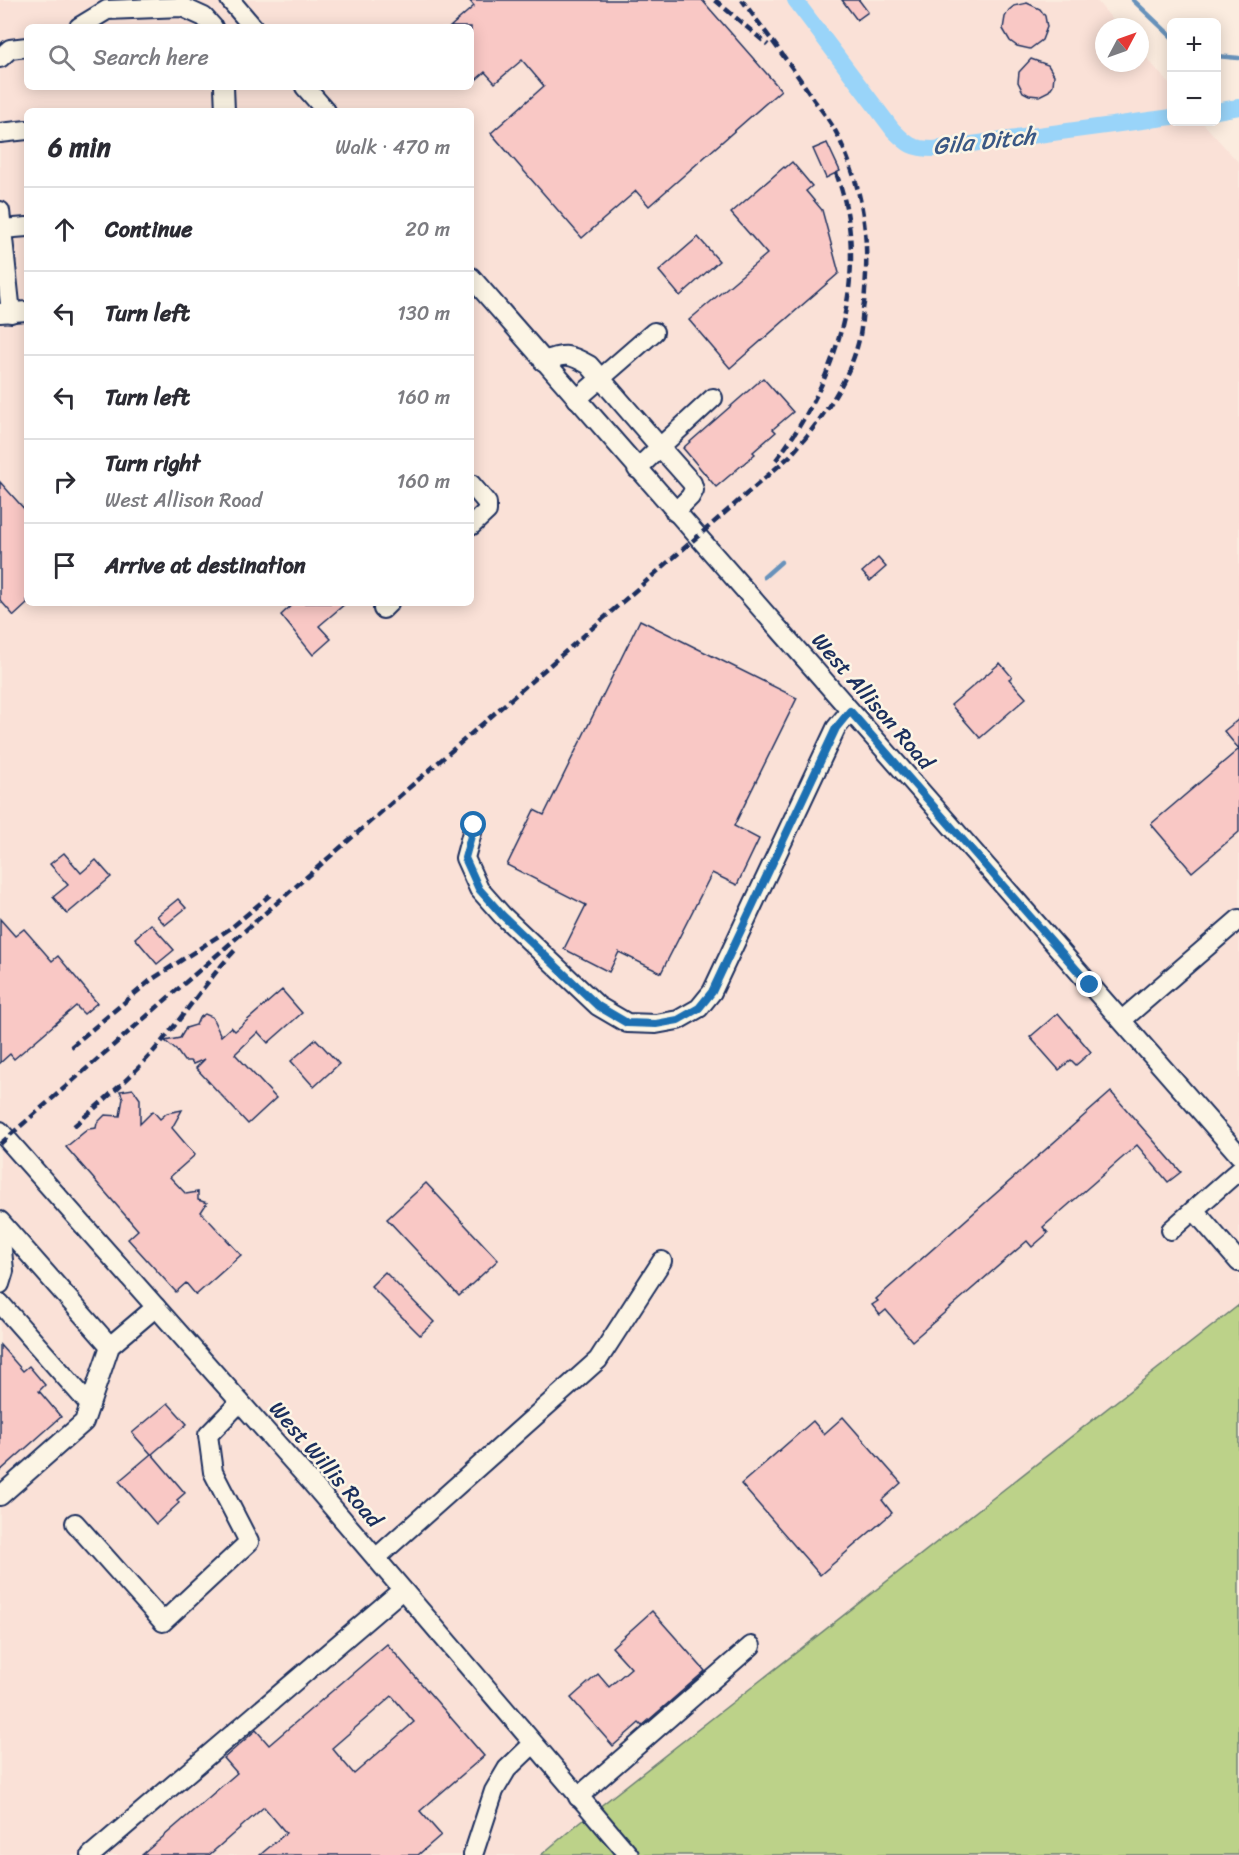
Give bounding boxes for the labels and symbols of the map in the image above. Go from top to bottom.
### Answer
north arrow [1095,18,1149,72]
water label: Gila Ditch [931,114,1040,167]
street label: West Allison Road [802,623,945,780]
route start [460,811,486,837]
route end [1076,971,1102,997]
street label: West Willis Road [259,1391,394,1538]

